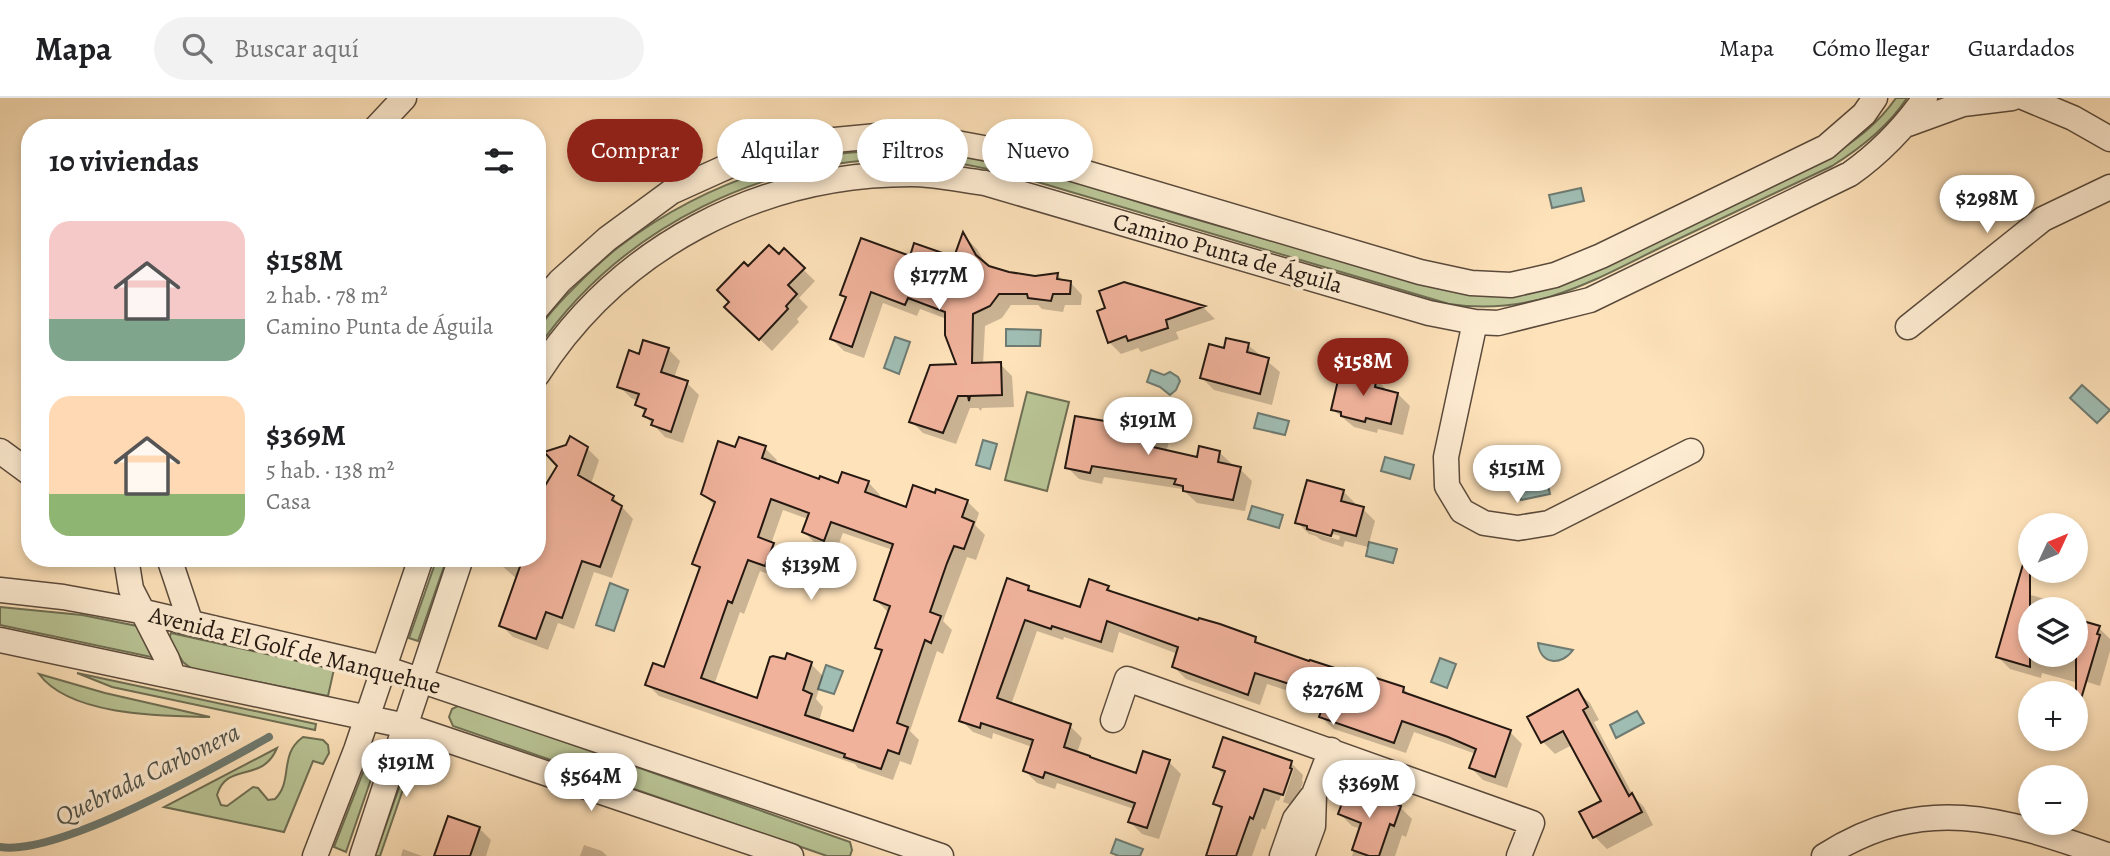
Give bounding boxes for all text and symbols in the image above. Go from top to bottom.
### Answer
search box [154,17,644,80]
text: Mapa [35,26,112,71]
icon: search [178,29,216,67]
text: Buscar aquí [234,31,359,66]
text: Mapa [1719,32,1774,64]
text: Cómo llegar [1812,32,1930,64]
text: Guardados [1968,32,2075,64]
chip: Comprar [567,119,703,182]
chip: Alquilar [717,119,843,182]
chip: Filtros [857,119,968,182]
chip: Nuevo [982,119,1093,182]
text: 10 viviendas [49,141,199,181]
icon: filters [480,142,518,180]
pin: $298M [1938,176,2036,235]
text: $298M [1956,182,2018,213]
street label: Camino Punta de Águila [1110,205,1347,301]
text: $158M [266,240,343,280]
icon: home [105,249,189,333]
pin: $177M [890,252,988,312]
text: $177M [910,259,968,290]
text: 2 hab. · 78 m² [266,280,388,311]
text: Camino Punta de Águila [266,311,493,342]
pin: $158M [1314,338,1412,398]
text: $158M [1333,345,1393,376]
pin: $191M [1099,398,1197,457]
text: $191M [1119,404,1177,435]
text: $369M [266,415,346,455]
icon: home [105,424,189,508]
pin: $151M [1468,446,1566,505]
text: $151M [1489,452,1545,483]
text: 5 hab. · 138 m² [266,455,394,486]
text: Casa [266,486,311,517]
north arrow [2018,513,2088,583]
map controls [2018,513,2088,835]
pin: $139M [762,542,860,602]
text: $139M [782,549,840,580]
button: layers [2018,597,2088,667]
street label: Avenida El Golf de Manquehue [145,598,444,702]
pin: $276M [1284,668,1382,727]
text: $276M [1302,674,1364,705]
button: + [2018,681,2088,751]
water label: Quebrada Carbonera [49,714,246,834]
pin: $191M [357,740,455,799]
text: $191M [377,746,435,777]
pin: $564M [542,754,640,813]
text: $564M [560,760,622,791]
pin: $369M [1320,760,1418,820]
button: − [2018,765,2088,835]
text: $369M [1338,767,1400,798]

